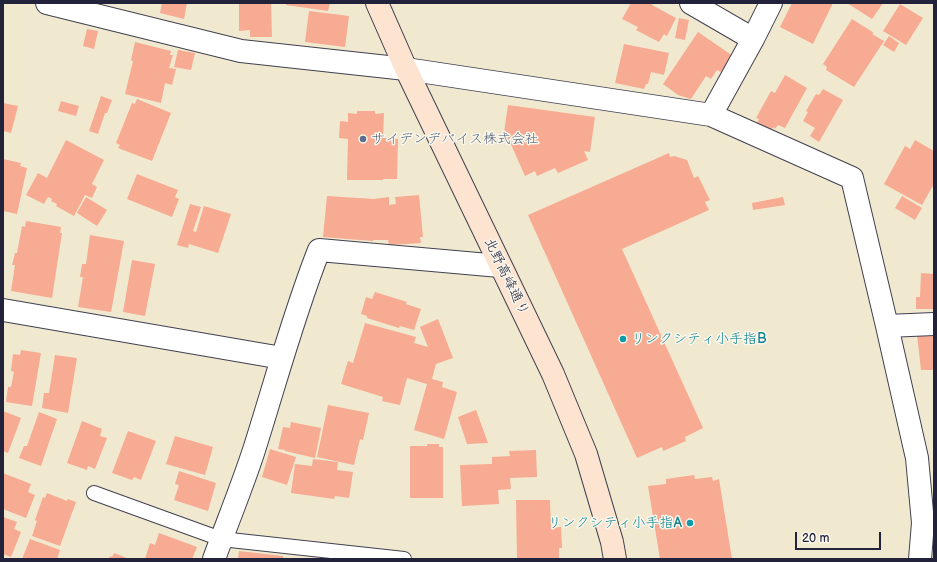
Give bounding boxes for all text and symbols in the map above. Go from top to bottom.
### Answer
place label: サイデンデバイス株式会社 [371,131,539,147]
marker: サイデンデバイス株式会社 [358,134,368,144]
street label: 北野高峰通り [480,236,532,318]
place label: リンクシティ小手指B [631,331,767,347]
marker: リンクシティ小手指B [618,334,628,344]
place label: リンクシティ小手指A [547,515,682,531]
marker: リンクシティ小手指A [685,518,695,528]
scale bar [797,524,883,550]
text: 20 m [802,531,829,546]

